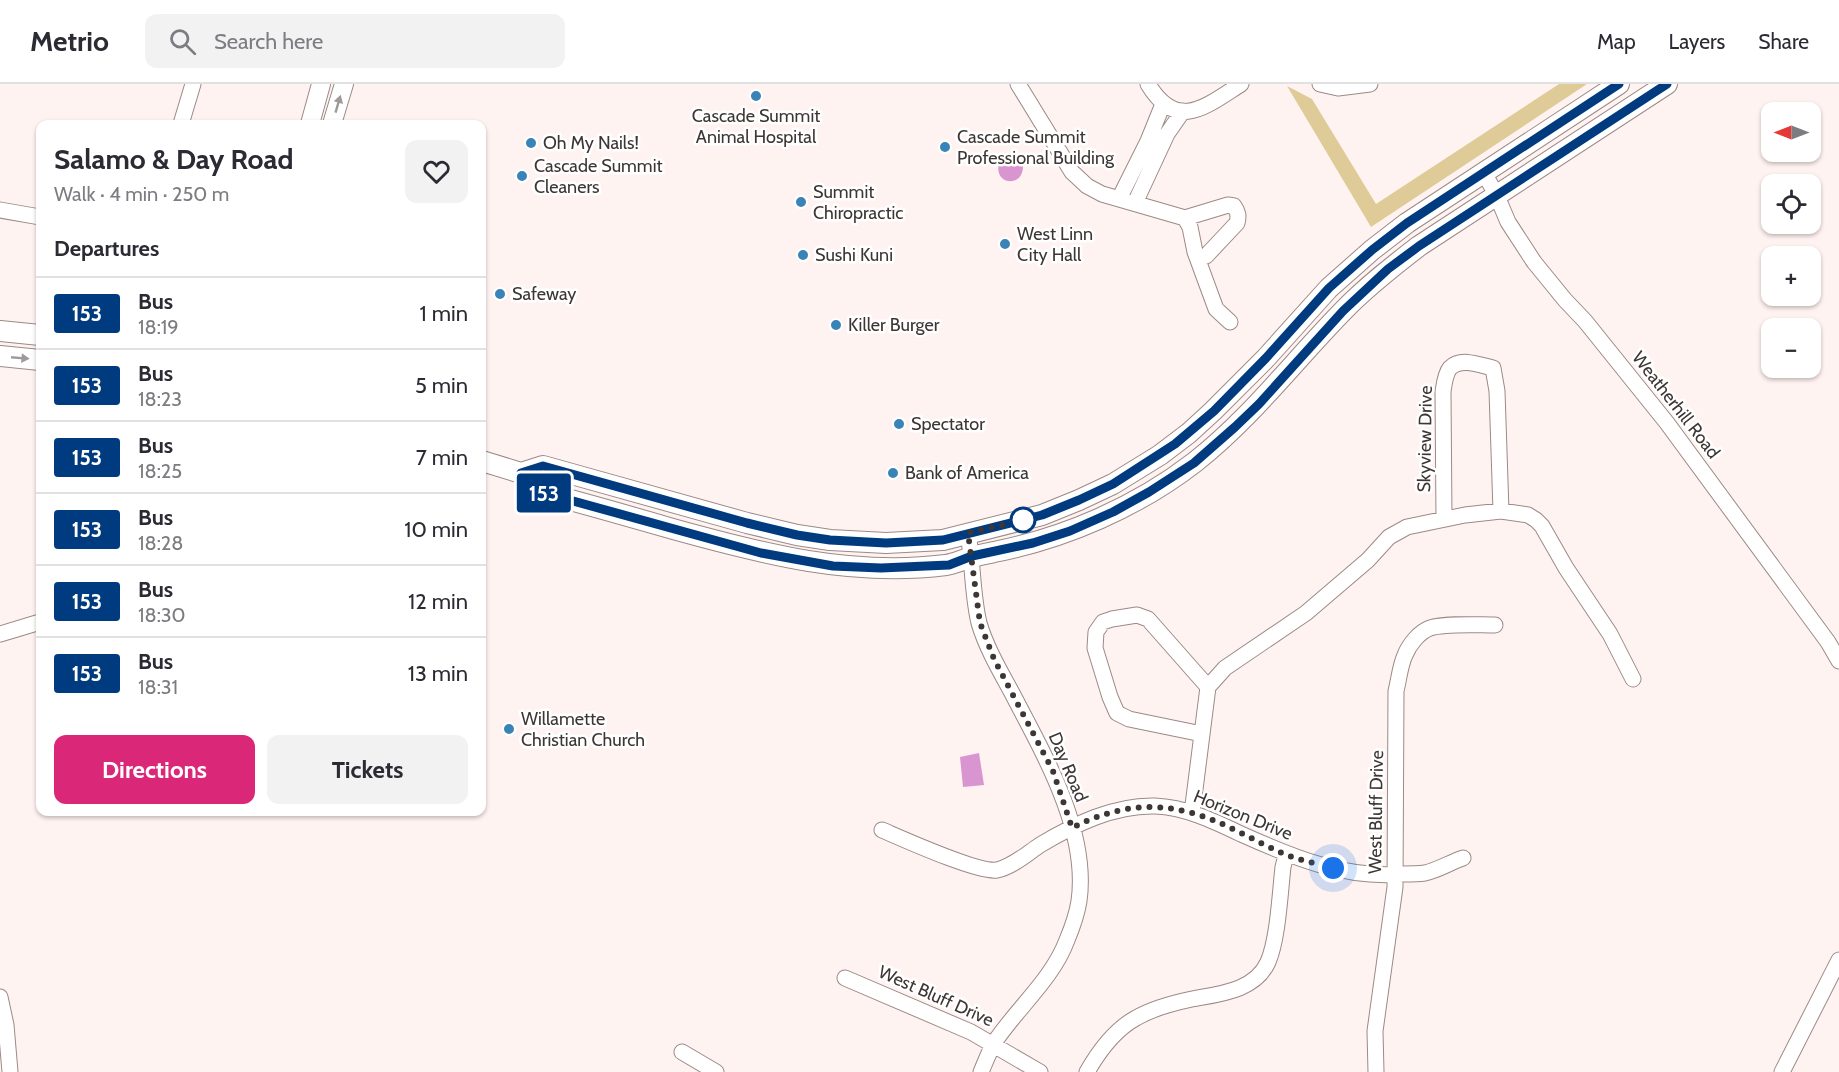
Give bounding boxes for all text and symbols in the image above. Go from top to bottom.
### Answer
search box [145,14,565,68]
text: Metrio [30,24,109,58]
icon: search [166,25,199,58]
text: Search here [214,28,323,55]
text: Map [1597,29,1636,54]
text: Layers [1669,29,1725,54]
text: Share [1758,29,1809,54]
marker: Cascade Summit Animal Hospital [749,89,763,103]
one-way arrow [334,95,343,113]
north arrow [1761,102,1821,162]
map controls [1761,102,1821,378]
place label: Cascade Summit Animal Hospital [692,105,820,148]
place label: Cascade Summit Professional Building [957,126,1115,169]
place label: Oh My Nails! [543,132,639,154]
marker: Oh My Nails! [524,136,538,150]
button: heart [405,140,468,203]
marker: Cascade Summit Professional Building [938,140,952,154]
text: Salamo & Day Road [54,142,293,176]
place label: Cascade Summit Cleaners [534,155,663,198]
marker: Cascade Summit Cleaners [515,169,529,183]
button: locate [1761,174,1821,234]
place label: Summit Chiropractic [813,181,903,224]
text: Walk · 4 min · 250 m [54,182,229,206]
marker: Summit Chiropractic [794,195,808,209]
place label: West Linn City Hall [1017,223,1093,266]
text: Departures [54,235,159,262]
marker: West Linn City Hall [998,237,1012,251]
place label: Sushi Kuni [815,244,893,266]
button: + [1761,246,1821,306]
marker: Sushi Kuni [796,248,810,262]
place label: Safeway [512,283,576,305]
marker: Safeway [493,287,507,301]
text: Bus [138,288,173,315]
text: 1 min [420,300,468,327]
text: 153 [72,301,102,326]
place label: Killer Burger [848,314,940,336]
text: 18:19 [138,315,179,339]
marker: Killer Burger [829,318,843,332]
button: − [1761,318,1821,378]
street label: Weatherhill Road [1627,347,1725,463]
one-way arrow [11,353,30,363]
text: Bus [138,360,173,387]
text: 5 min [415,372,468,399]
text: 153 [72,373,102,398]
street label: Skyview Drive [1413,385,1437,493]
text: 18:23 [138,387,182,411]
place label: Spectator [911,413,985,435]
marker: Spectator [892,417,906,431]
text: Bus [138,432,173,459]
text: 7 min [416,444,468,471]
text: 153 [72,445,102,470]
text: 18:25 [138,459,182,483]
place label: Bank of America [905,462,1029,484]
marker: Bank of America [886,466,900,480]
line badge: 153 [510,474,578,512]
text: 153 [529,481,559,506]
text: Bus [138,504,173,531]
unlabelled marker [1010,507,1036,533]
text: 10 min [404,516,468,543]
text: 153 [72,517,102,542]
text: 18:28 [138,531,183,555]
text: Bus [138,576,173,603]
text: 12 min [408,588,468,615]
text: 153 [72,589,102,614]
text: 18:30 [138,603,186,627]
text: Bus [138,648,173,675]
text: 13 min [408,660,468,687]
text: 153 [72,661,102,686]
text: 18:31 [138,675,178,699]
place label: Willamette Christian Church [521,708,645,751]
marker: Willamette Christian Church [502,722,516,736]
street label: Day Road [1044,729,1092,805]
button: Directions [54,735,255,804]
button: Tickets [267,735,468,804]
street label: West Bluff Drive [1364,750,1388,874]
street label: Horizon Drive [1190,785,1296,845]
your location [1318,853,1348,883]
street label: West Bluff Drive [875,961,997,1031]

